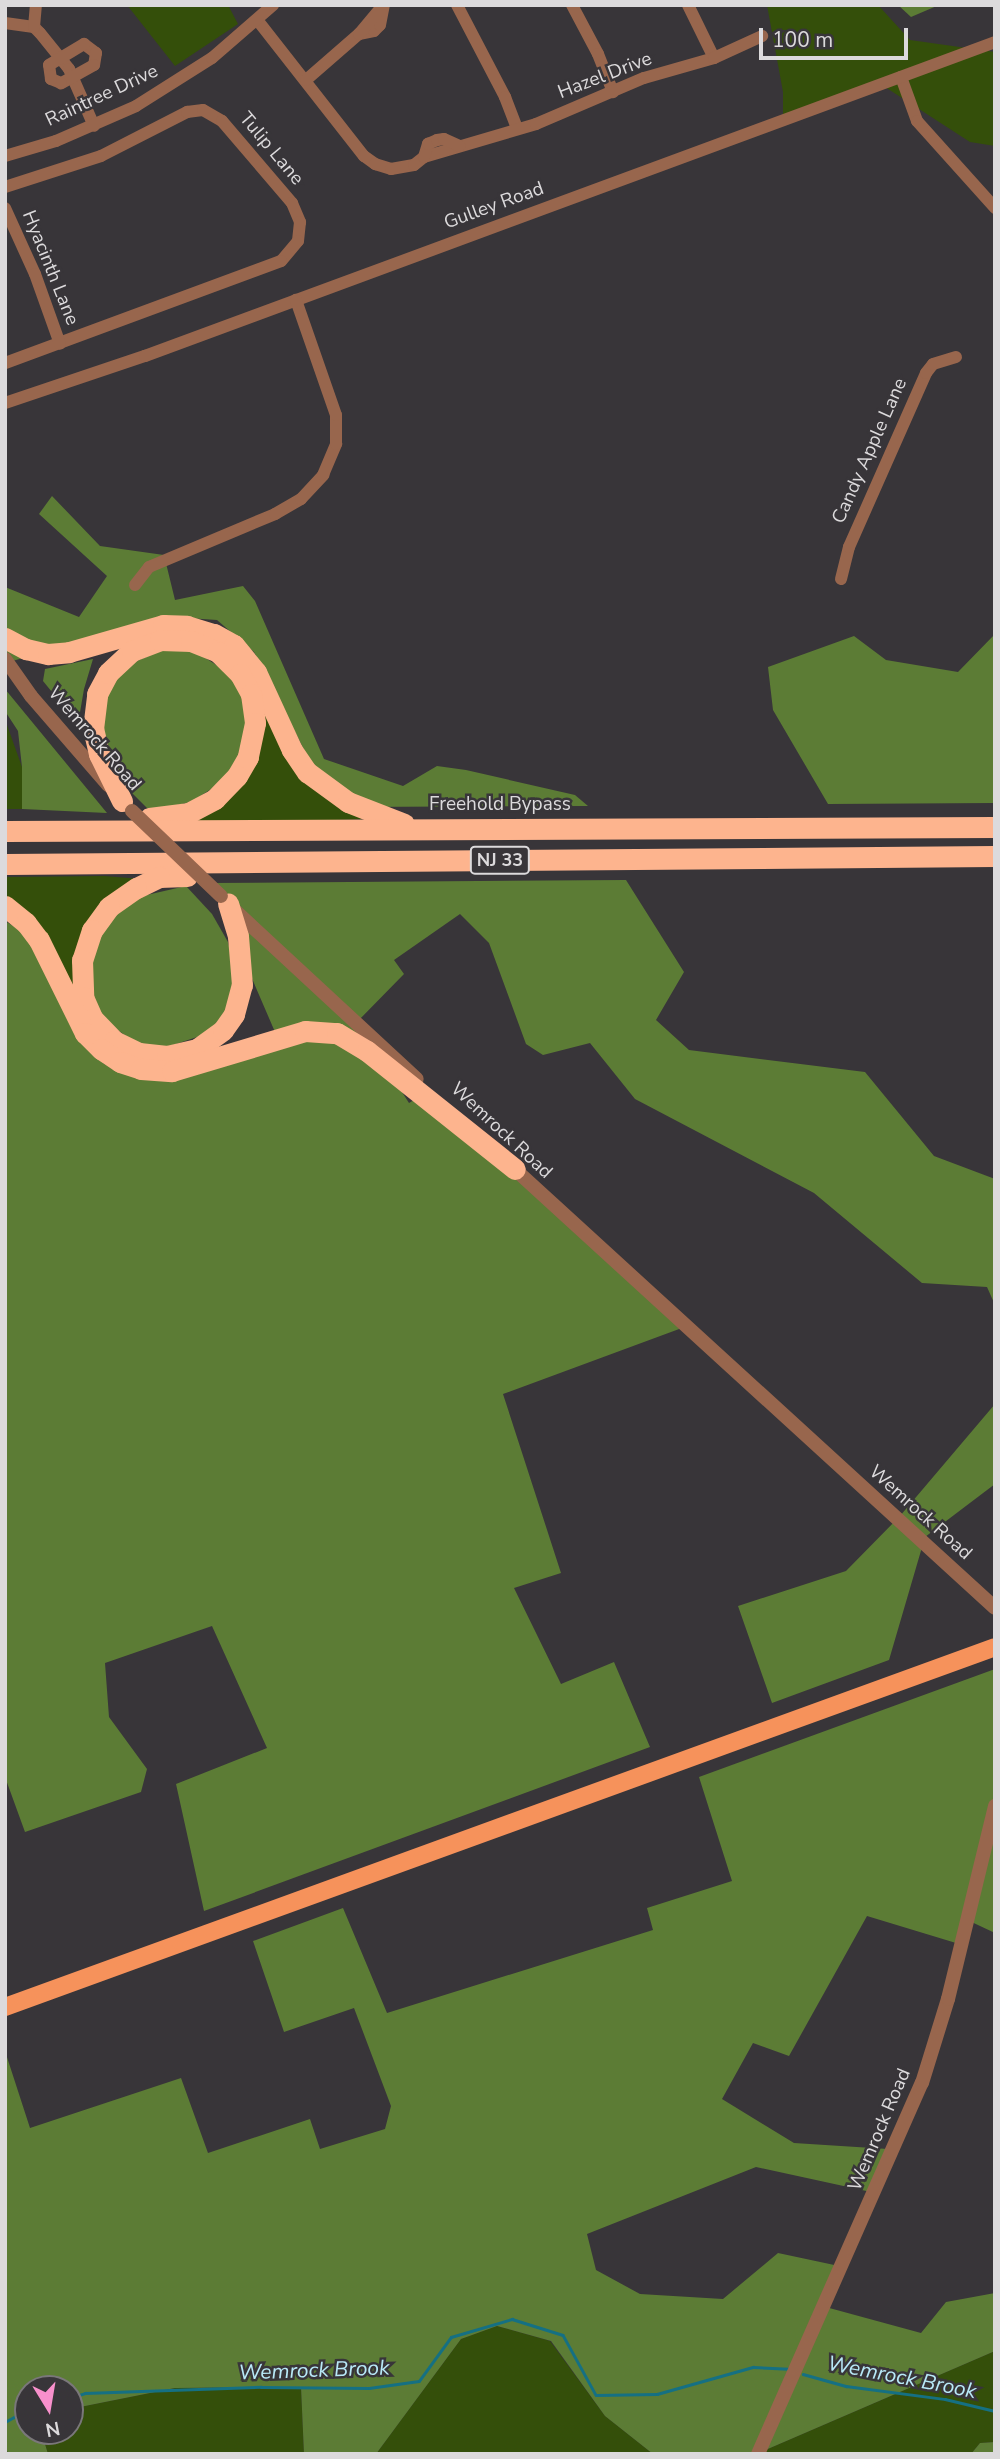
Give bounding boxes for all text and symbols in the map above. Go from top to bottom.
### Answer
scale bar [762,14,911,58]
text: 100 m [772,26,833,54]
street label: Hazel Drive [555,48,655,104]
street label: Raintree Drive [42,60,162,132]
street label: Tulip Lane [234,108,308,190]
street label: Gulley Road [441,177,547,235]
street label: Hyacinth Lane [17,207,83,329]
street label: Candy Apple Lane [828,375,912,527]
street label: Wemrock Road [42,682,146,796]
street label: Freehold Bypass [429,794,571,816]
road number: NJ 33 [468,846,532,874]
street label: Wemrock Road [445,1078,557,1184]
street label: Wemrock Road [864,1461,976,1565]
street label: Wemrock Road [844,2065,916,2195]
water label: Wemrock Brook [825,2350,979,2404]
water label: Wemrock Brook [238,2355,390,2385]
north arrow [14,2375,84,2445]
text: N [43,2415,62,2443]

